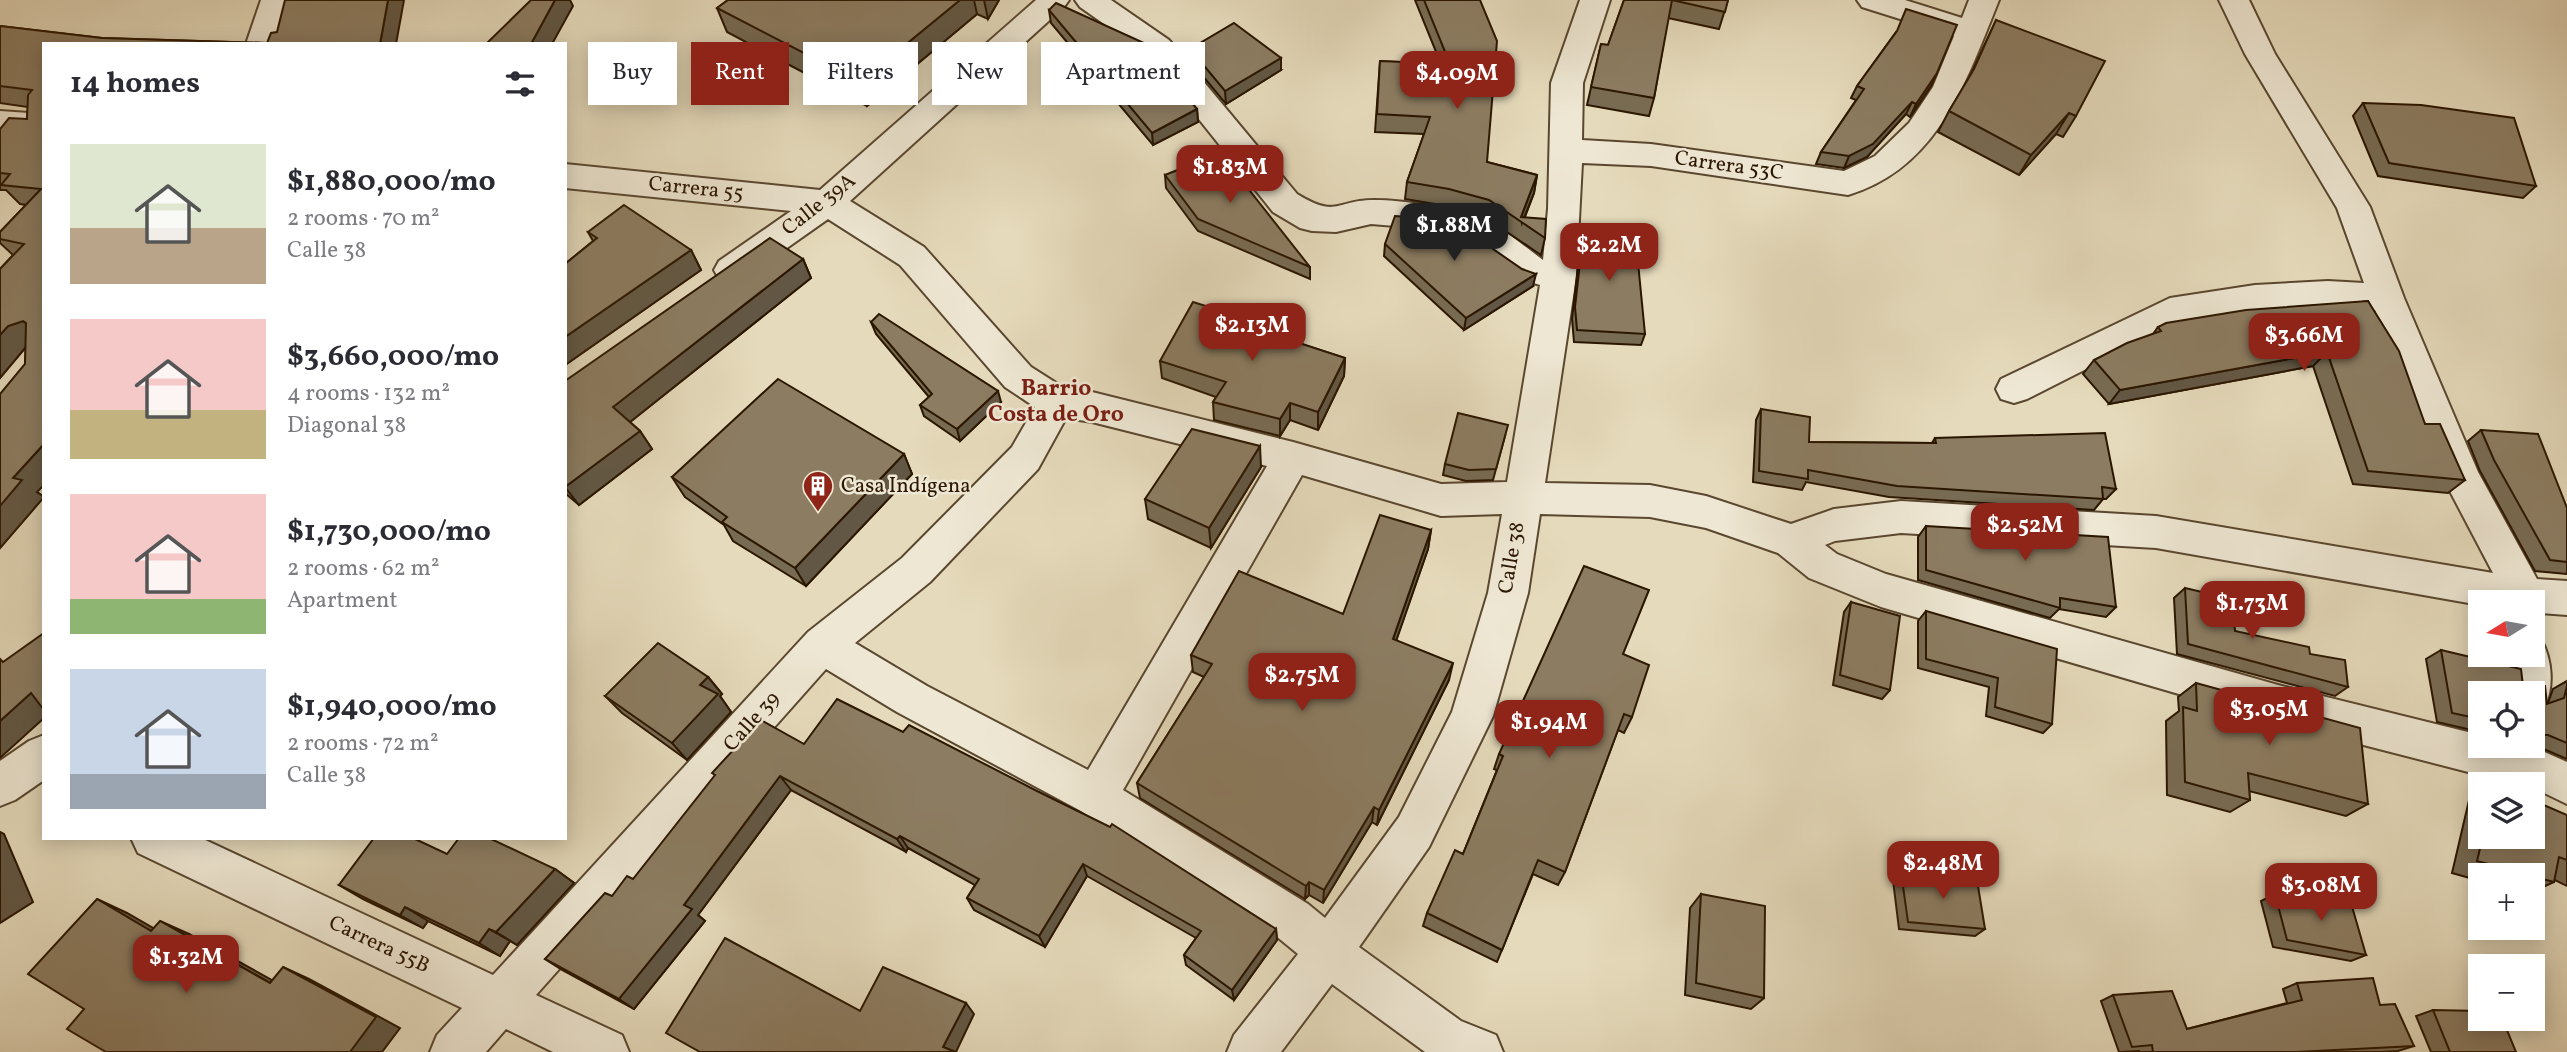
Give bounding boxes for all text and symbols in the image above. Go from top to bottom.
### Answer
chip: Buy [588,42,677,105]
chip: Rent [691,42,789,105]
chip: Filters [803,42,918,105]
chip: New [932,42,1027,105]
chip: Apartment [1041,42,1205,105]
pin: $4.09M [1400,52,1514,111]
text: $4.09M [1416,58,1498,90]
text: 14 homes [70,63,200,105]
icon: filters [501,65,539,103]
street label: Carrera 53C [1673,144,1785,188]
pin: $1.83M [1173,146,1287,205]
text: $1.83M [1192,152,1268,184]
text: $1,880,000/mo [287,161,496,203]
street label: Calle 39A [776,167,862,243]
street label: Carrera 55 [647,170,745,208]
icon: home [126,172,210,256]
text: 2 rooms · 70 m² [287,203,440,235]
pin: $1.88M [1397,204,1511,263]
text: $1.88M [1416,210,1492,242]
pin: $2.2M [1560,224,1658,283]
text: $2.2M [1576,230,1642,262]
text: Calle 38 [287,235,366,267]
pin: $2.13M [1195,304,1309,363]
text: $2.13M [1215,310,1289,342]
pin: $3.66M [2247,314,2361,373]
text: $3.66M [2265,320,2343,352]
text: $3,660,000/mo [287,336,499,378]
icon: home [126,347,210,431]
district label: Barrio Costa de Oro [988,373,1124,431]
text: 4 rooms · 132 m² [287,378,450,410]
text: Diagonal 38 [287,410,406,442]
building icon: Casa Indígena [801,469,835,513]
place label: Casa Indígena [841,472,971,501]
pin: $2.52M [1968,504,2082,563]
text: $2.52M [1987,510,2063,542]
text: $1,730,000/mo [287,511,491,553]
street label: Calle 38 [1491,520,1533,596]
icon: home [126,522,210,606]
text: 2 rooms · 62 m² [287,553,439,585]
pin: $1.73M [2195,582,2309,641]
text: Apartment [287,585,398,617]
text: $1.73M [2216,588,2288,620]
north arrow [2468,590,2544,667]
map controls [2468,590,2545,1031]
pin: $2.75M [1245,654,1359,713]
text: $2.75M [1265,660,1339,692]
button: locate [2468,681,2545,758]
street label: Calle 39 [717,685,787,759]
text: $1,940,000/mo [287,686,497,728]
pin: $3.05M [2212,688,2326,747]
text: $3.05M [2230,694,2308,726]
icon: home [126,697,210,781]
pin: $1.94M [1492,700,1606,760]
text: $1.94M [1510,707,1588,739]
text: 2 rooms · 72 m² [287,728,438,760]
text: Calle 38 [287,760,366,792]
button: layers [2468,772,2545,849]
pin: $2.48M [1886,842,2000,901]
text: $2.48M [1903,848,1983,880]
button: + [2468,863,2545,940]
pin: $3.08M [2264,864,2378,923]
text: $3.08M [2281,870,2361,902]
street label: Carrera 55B [324,909,434,981]
pin: $1.32M [129,936,243,995]
text: $1.32M [149,942,223,974]
button: − [2468,954,2545,1031]

